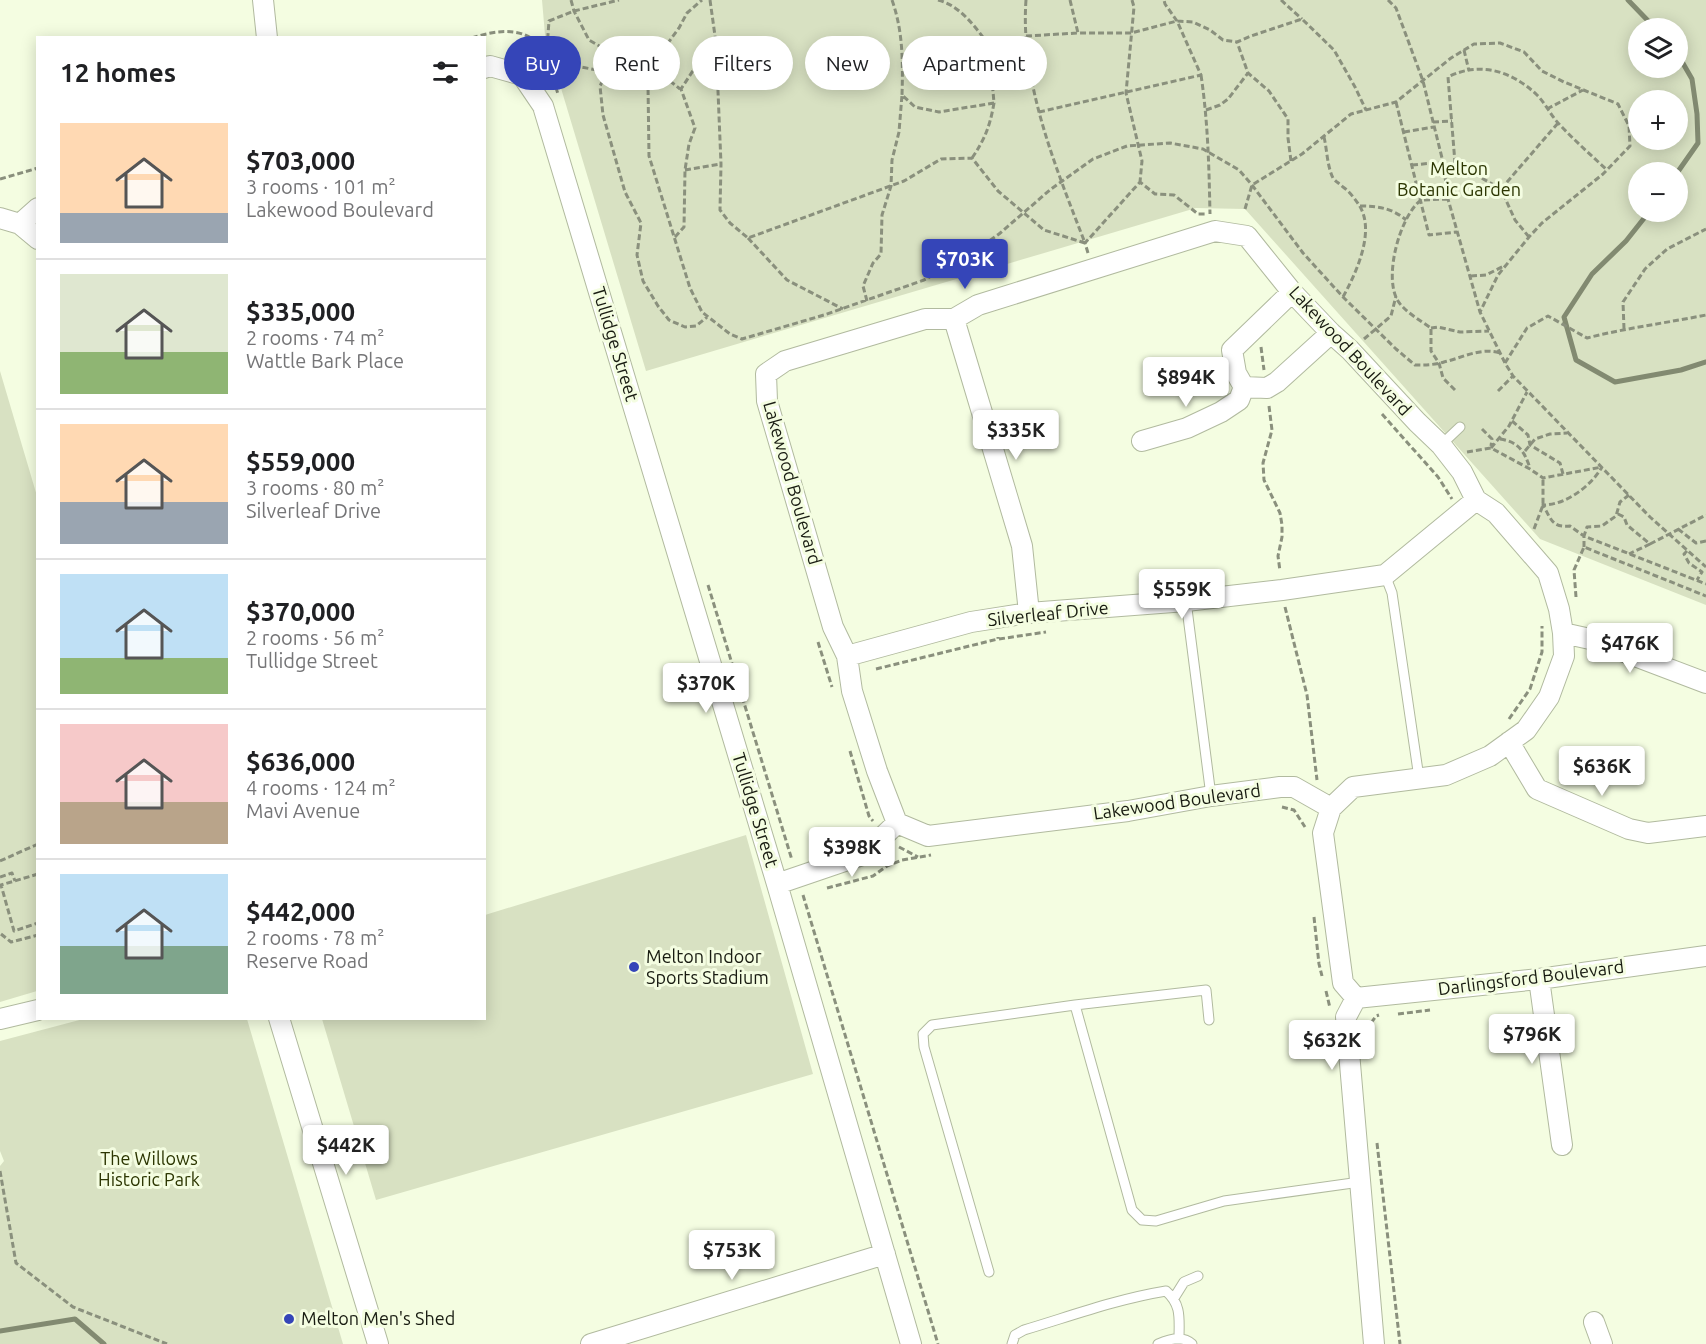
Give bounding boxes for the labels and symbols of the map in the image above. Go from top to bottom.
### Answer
park label: Melton Botanic Garden [1397,158,1521,199]
pin: $703K [923,239,1007,290]
street label: Lakewood Boulevard [1286,282,1416,419]
street label: Tullidge Street [589,284,643,403]
pin: $894K [1144,357,1228,408]
street label: Lakewood Boulevard [760,399,826,567]
pin: $335K [974,410,1058,461]
pin: $559K [1140,569,1224,620]
street label: Silverleaf Drive [986,597,1109,629]
pin: $476K [1588,623,1672,674]
pin: $370K [664,663,748,714]
pin: $636K [1560,746,1644,797]
street label: Tullidge Street [729,750,783,869]
street label: Lakewood Boulevard [1092,779,1262,823]
pin: $398K [810,827,894,878]
place label: Melton Indoor Sports Stadium [646,946,769,987]
street label: Darlingsford Boulevard [1437,956,1625,998]
marker: Melton Indoor Sports Stadium [627,960,641,974]
pin: $796K [1490,1014,1574,1065]
pin: $632K [1290,1020,1374,1071]
pin: $442K [304,1125,388,1176]
park label: The Willows Historic Park [98,1148,200,1189]
pin: $753K [690,1230,774,1281]
place label: Melton Men's Shed [301,1308,455,1328]
marker: Melton Men's Shed [282,1312,296,1326]

